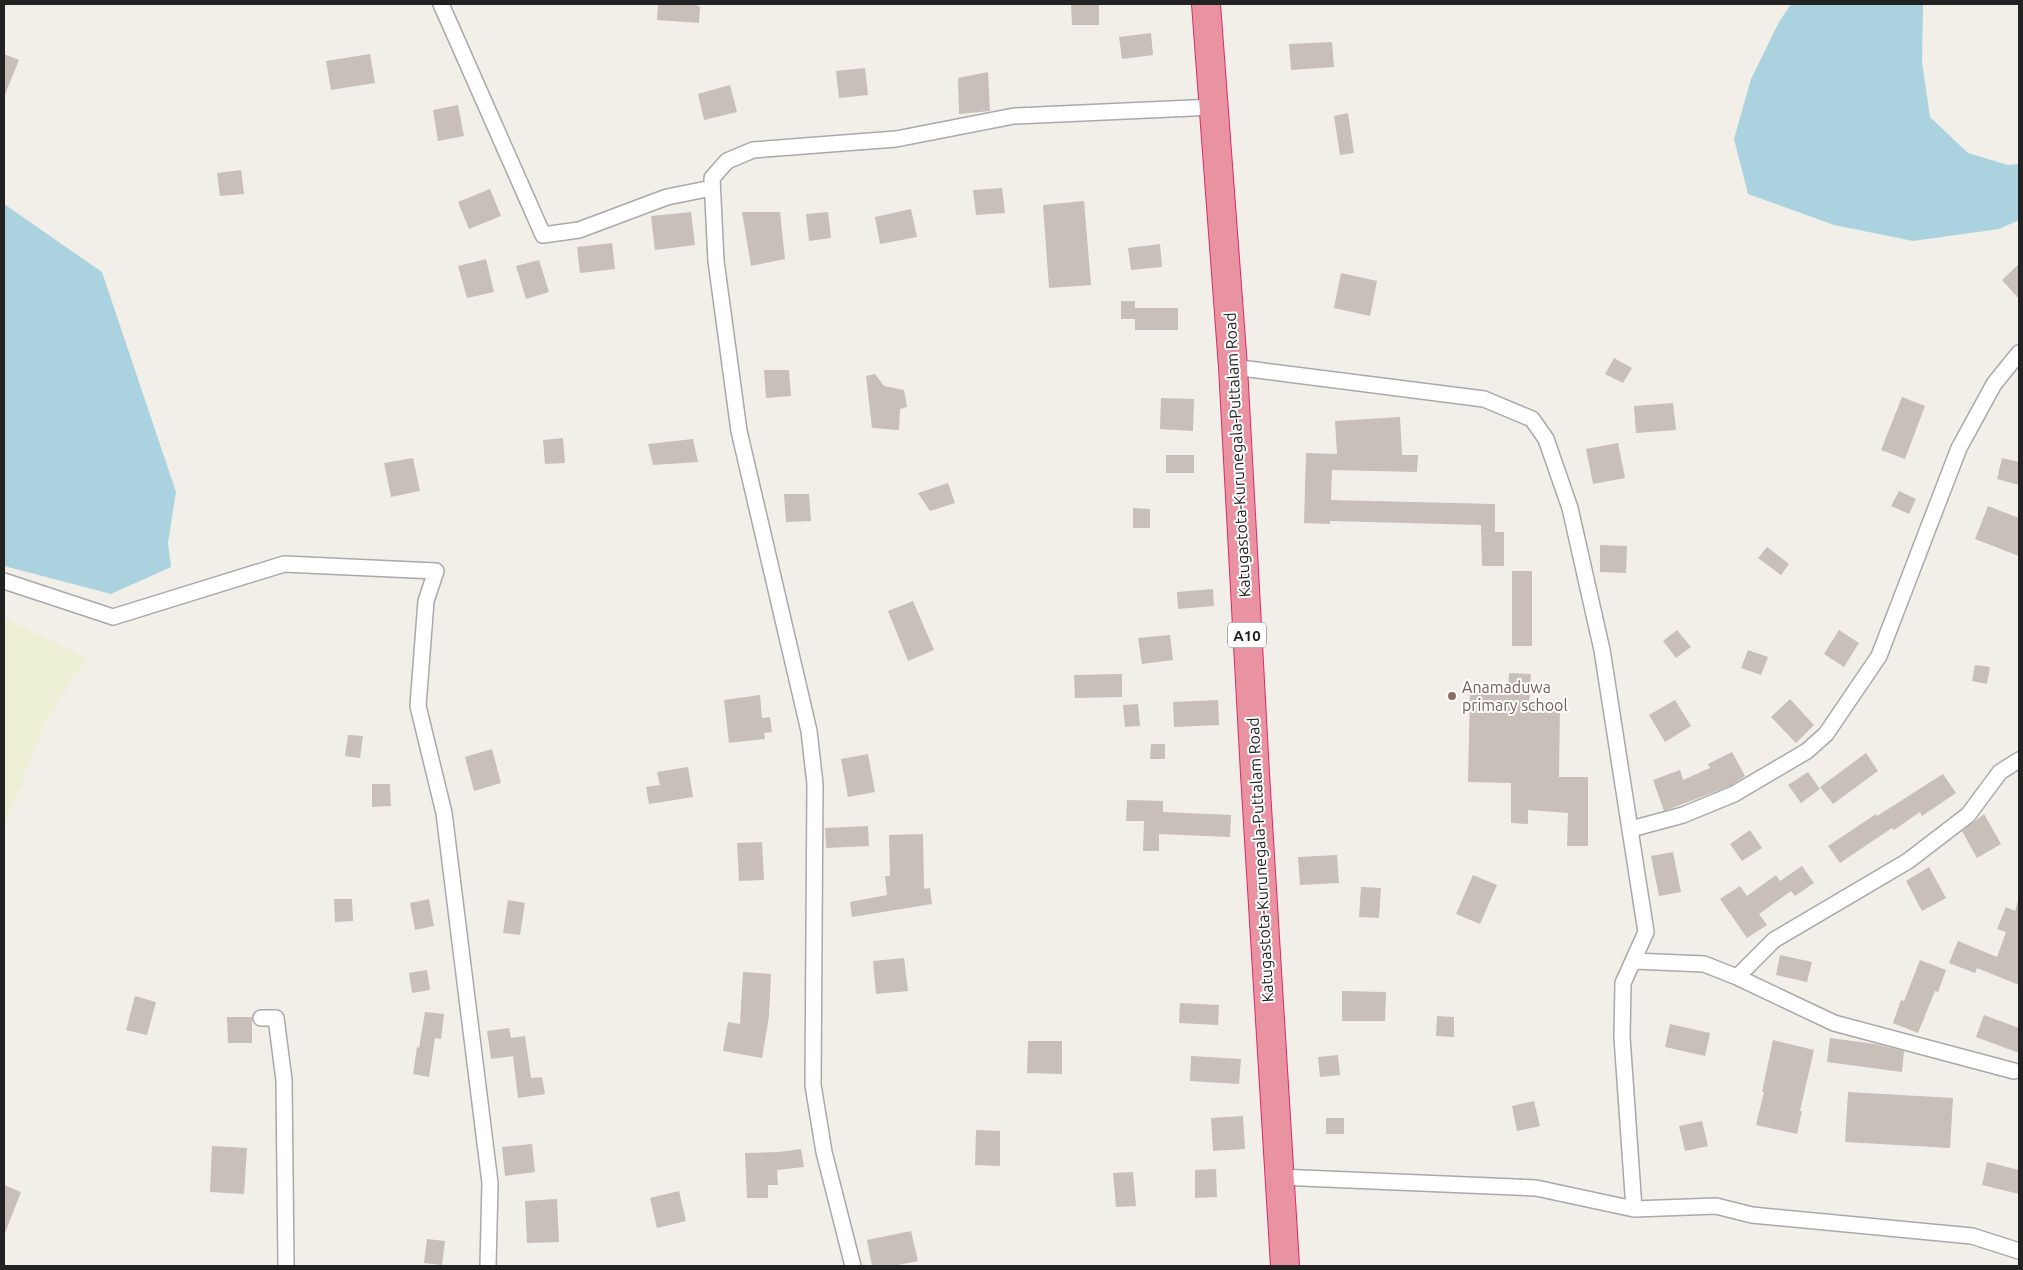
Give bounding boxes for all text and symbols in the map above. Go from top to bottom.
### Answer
street label: Katugastota-Kurunegala-Puttalam Road [1221,312,1253,598]
road number: A10 [1228,622,1266,648]
place label: Anamaduwa primary school [1462,678,1568,714]
marker: Anamaduwa primary school [1446,690,1458,702]
street label: Katugastota-Kurunegala-Puttalam Road [1244,717,1276,1003]

